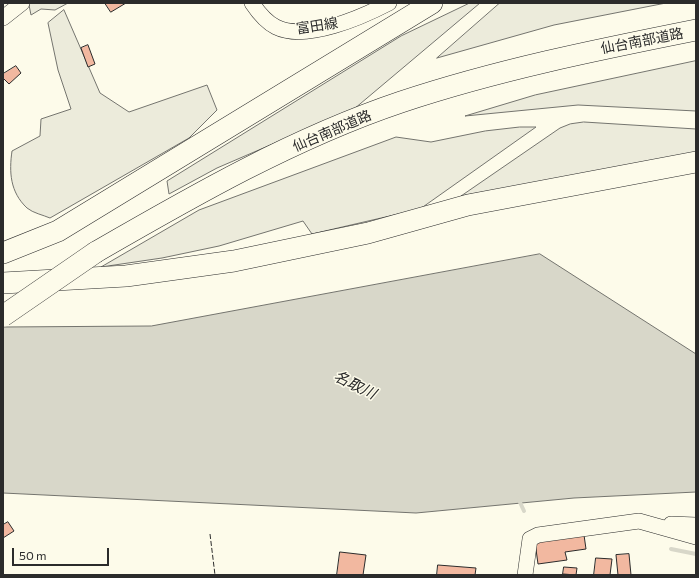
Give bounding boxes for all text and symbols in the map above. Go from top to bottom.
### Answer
street label: 富田線 [295,14,339,38]
street label: 仙台南部道路 [599,25,685,57]
street label: 仙台南部道路 [290,107,374,155]
water label: 名取川 [331,367,379,403]
scale bar [14,540,111,566]
text: 50 m [19,548,47,562]

